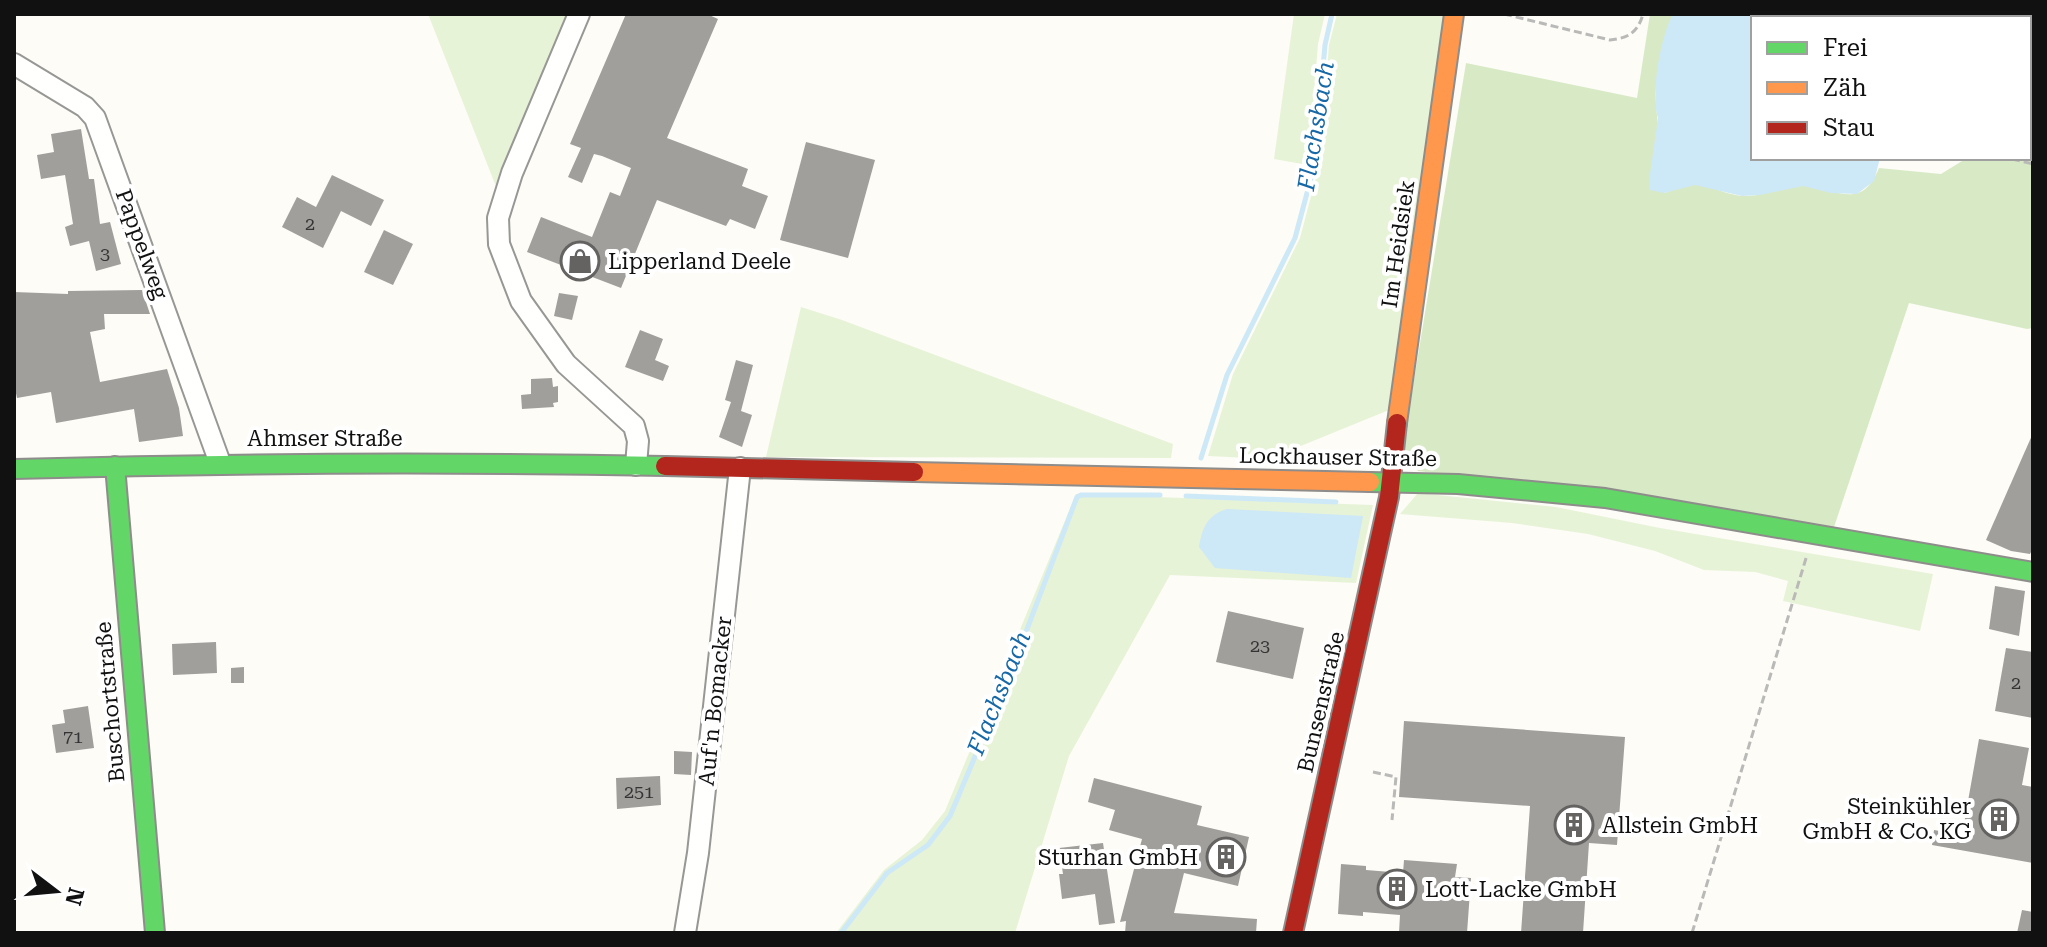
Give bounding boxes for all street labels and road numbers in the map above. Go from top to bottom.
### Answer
street label: Im Heidsiek [1377,179,1419,309]
street label: Pappelweg [111,186,174,303]
street label: Ahmser Straße [247,426,403,451]
street label: Lockhauser Straße [1239,443,1437,471]
street label: Auf'n Bomacker [694,615,736,787]
street label: Buschortstraße [91,621,129,783]
street label: Bunsenstraße [1293,629,1349,775]

